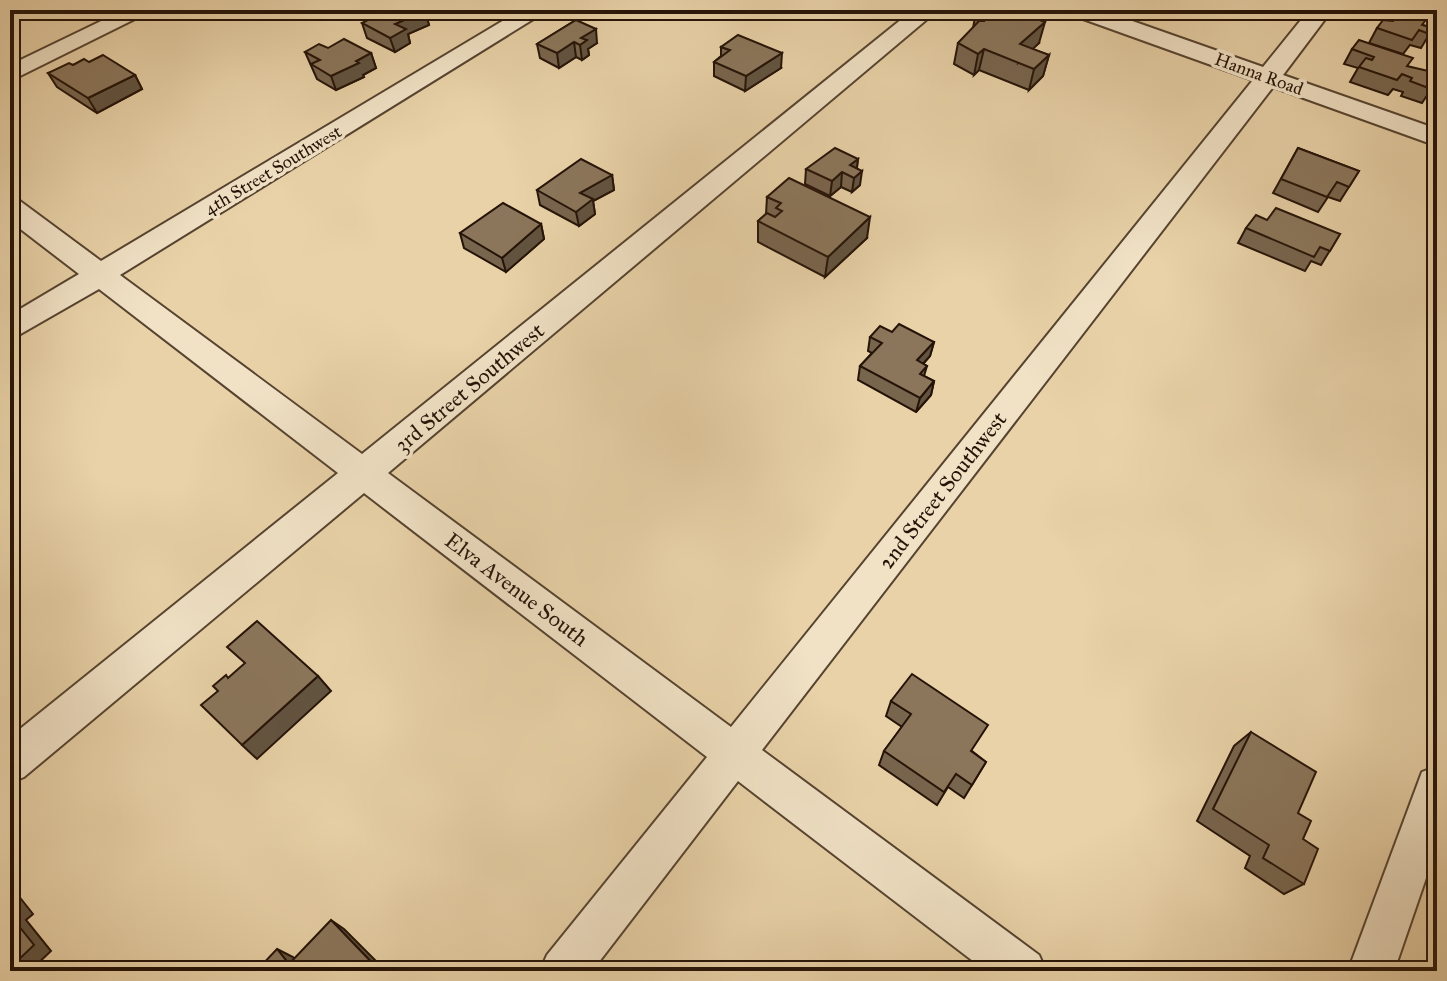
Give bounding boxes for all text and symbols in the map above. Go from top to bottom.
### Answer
street label: Hanna Road [1212,48,1306,100]
street label: 4th Street Southwest [200,120,346,220]
street label: 3rd Street Southwest [389,317,550,458]
street label: 2nd Street Southwest [872,406,1012,574]
street label: Elva Avenue South [440,527,594,652]

